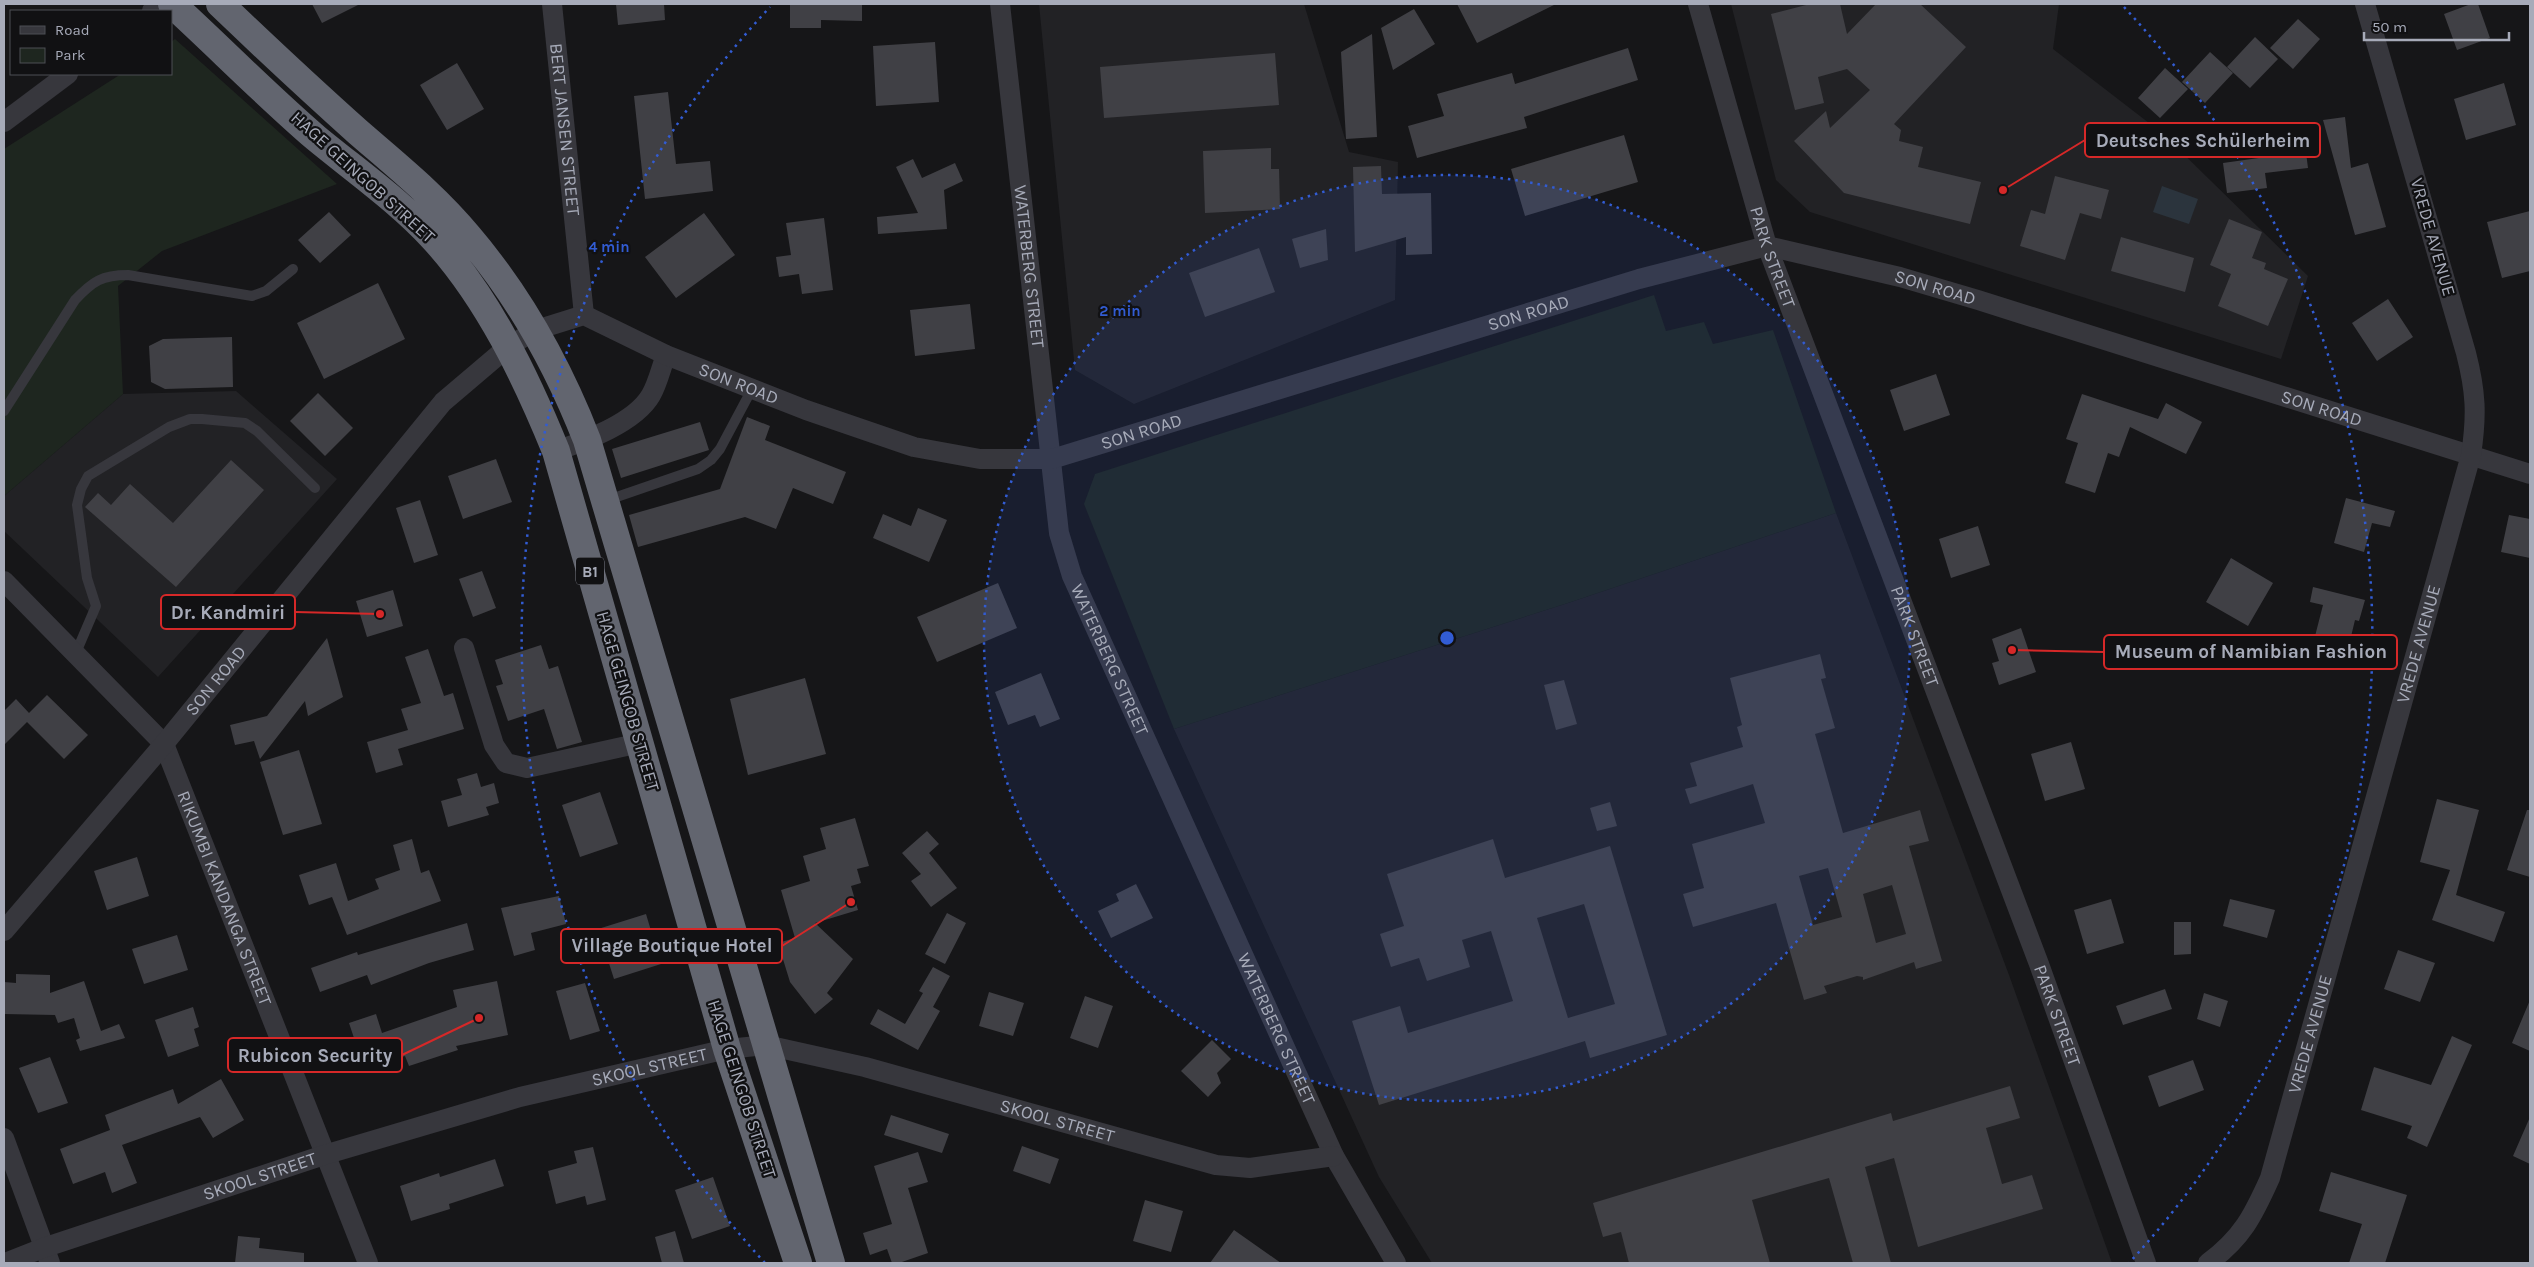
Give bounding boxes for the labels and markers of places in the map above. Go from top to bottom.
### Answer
callout: Deutsches Schülerheim [2085,123,2320,157]
callout: Dr. Kandmiri [161,595,295,629]
centre of rings [1438,629,1456,647]
callout: Museum of Namibian Fashion [2104,635,2397,669]
callout: Village Boutique Hotel [561,929,782,963]
callout: Rubicon Security [228,1038,402,1072]

